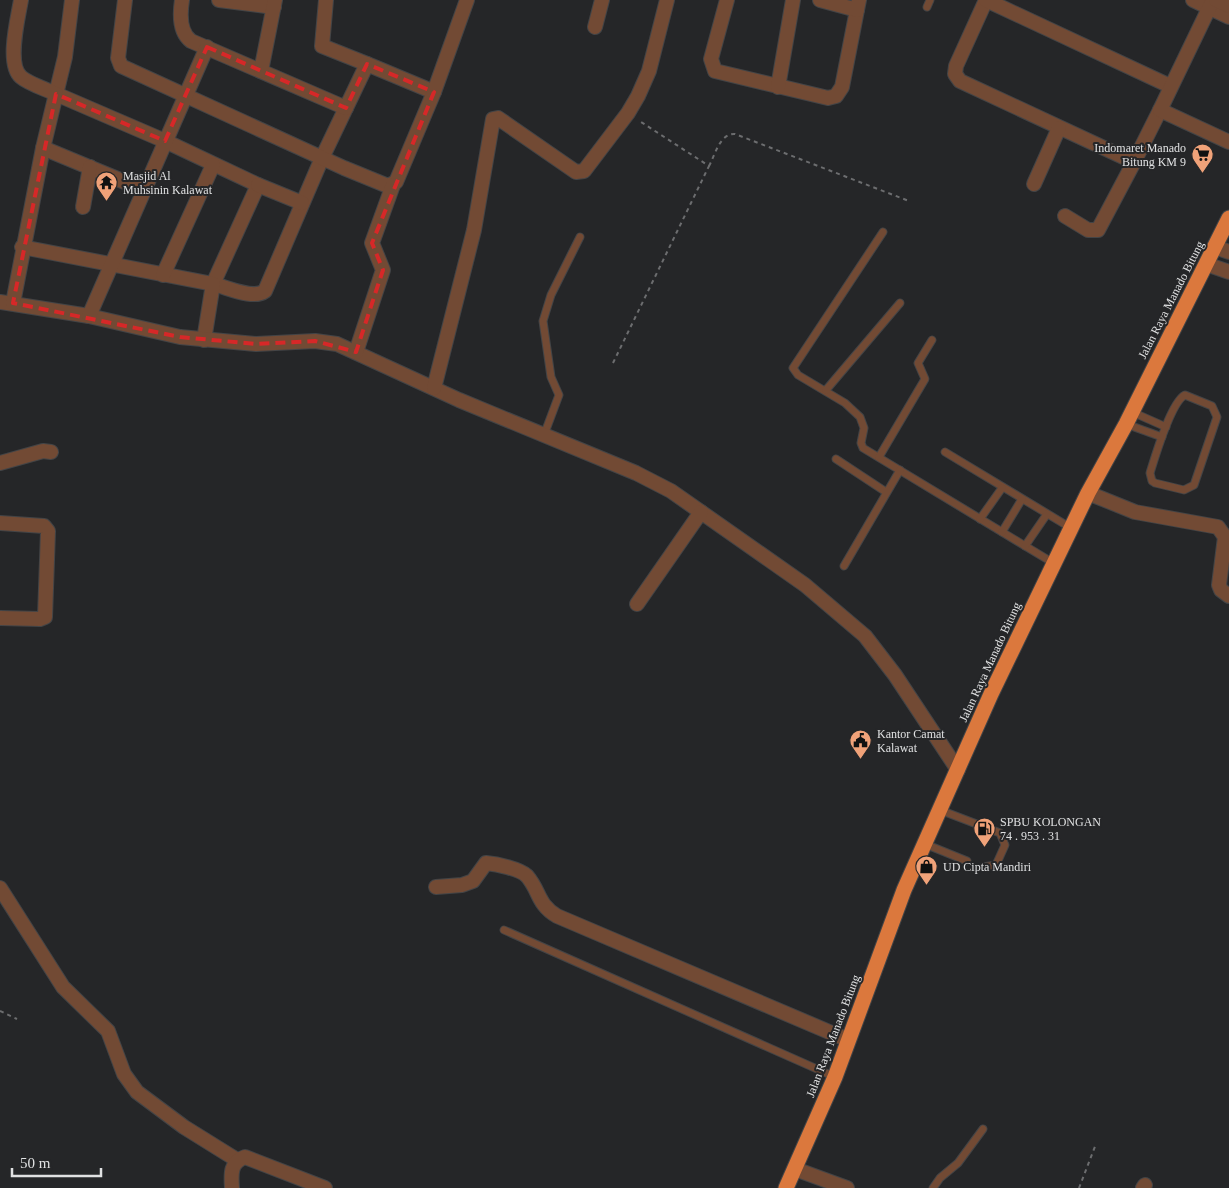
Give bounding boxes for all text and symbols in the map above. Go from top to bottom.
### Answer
place label: Indomaret Manado Bitung KM 9 [1094,141,1186,169]
supermarket icon: Indomaret Manado Bitung KM 9 [1190,143,1214,174]
place label: Masjid Al Muhsinin Kalawat [123,169,213,197]
temple icon: Masjid Al Muhsinin Kalawat [95,171,119,202]
street label: Jalan Raya Manado Bitung [1135,239,1207,361]
street label: Jalan Raya Manado Bitung [956,600,1024,724]
place label: Kantor Camat Kalawat [877,727,945,755]
public building icon: Kantor Camat Kalawat [849,729,873,760]
place label: SPBU KOLONGAN 74 . 953 . 31 [1000,815,1101,843]
fuel station icon: SPBU KOLONGAN 74 . 953 . 31 [972,817,996,848]
shop icon: UD Cipta Mandiri [915,855,939,886]
place label: UD Cipta Mandiri [943,860,1032,874]
street label: Jalan Raya Manado Bitung [803,973,863,1099]
scale bar [12,1146,101,1178]
text: 50 m [20,1155,51,1171]

